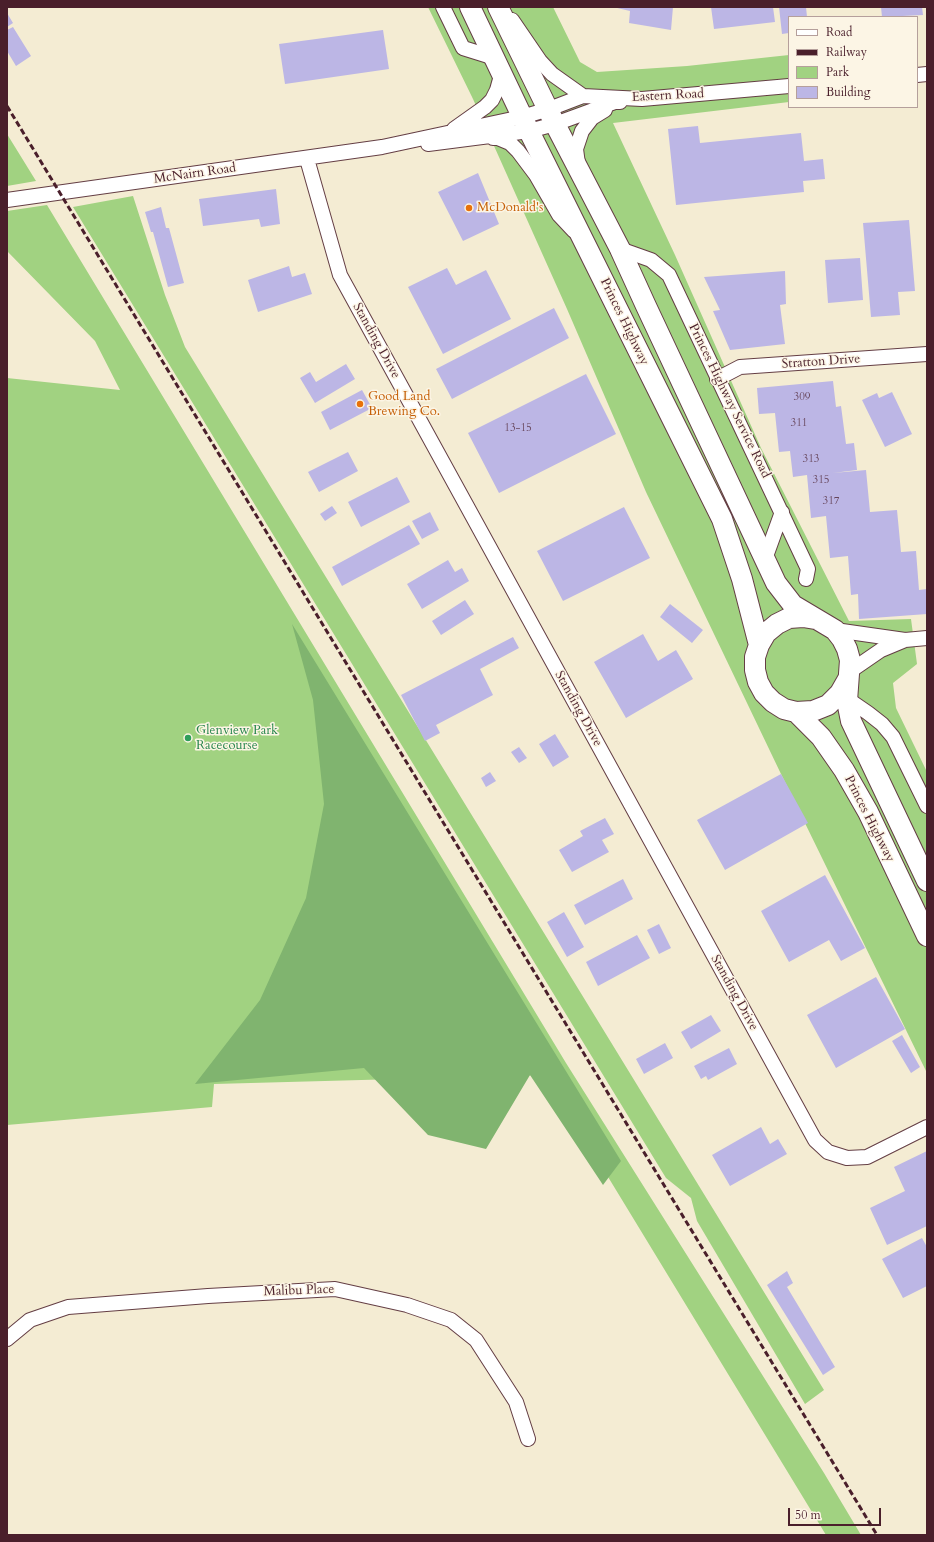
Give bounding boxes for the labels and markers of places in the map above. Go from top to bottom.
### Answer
place label: McDonald's [477,200,543,216]
marker: McDonald's [464,203,474,213]
place label: Good Land Brewing Co. [368,389,440,420]
marker: Good Land Brewing Co. [355,399,365,409]
place label: Glenview Park Racecourse [196,723,278,754]
marker: Glenview Park Racecourse [183,733,193,743]

